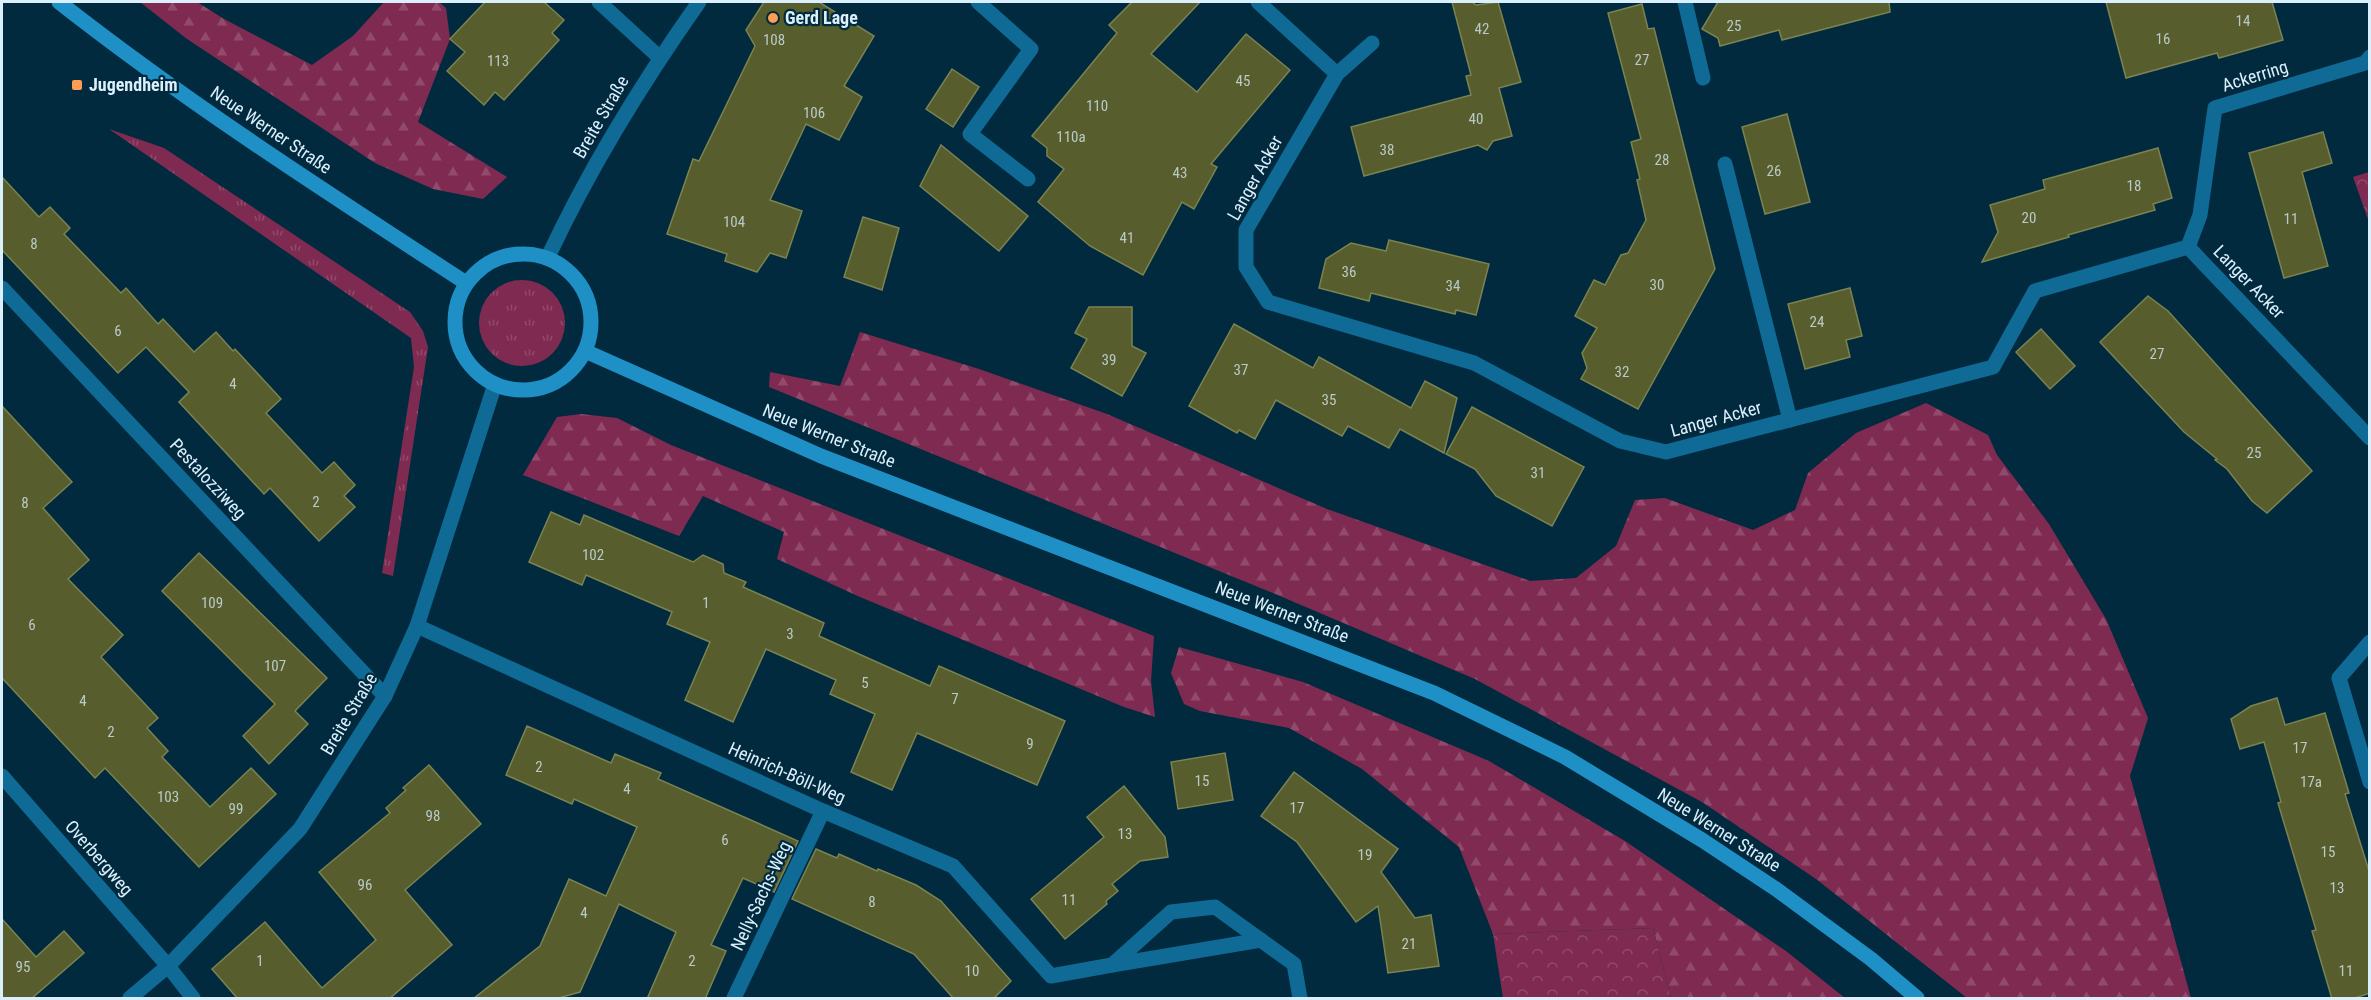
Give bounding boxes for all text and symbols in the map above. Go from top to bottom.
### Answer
place label: Gerd Lage [785,7,858,28]
marker: Gerd Lage [766,11,780,25]
house number: 14 [2236,12,2250,30]
house number: 25 [1727,17,1741,35]
house number: 42 [1475,20,1489,38]
house number: 16 [2156,30,2170,48]
house number: 108 [763,31,785,49]
house number: 27 [1635,51,1649,69]
house number: 113 [487,52,509,70]
street label: Ackerring [2219,56,2290,95]
street label: Breite Straße [569,72,633,162]
house number: 45 [1236,72,1250,90]
place label: Jugendheim [89,74,178,95]
marker: Jugendheim [70,78,84,92]
street label: Neue Werner Straße [207,81,336,178]
house number: 110 [1086,97,1108,115]
house number: 106 [803,104,825,122]
house number: 40 [1469,110,1483,128]
house number: 110a [1056,128,1086,146]
street label: Langer Acker [1223,131,1287,224]
house number: 38 [1380,141,1394,159]
house number: 28 [1655,151,1669,169]
house number: 26 [1767,162,1781,180]
house number: 43 [1173,164,1187,182]
house number: 18 [2127,177,2141,195]
house number: 20 [2022,209,2036,227]
house number: 11 [2284,210,2298,228]
house number: 104 [723,213,745,231]
house number: 41 [1120,229,1134,247]
house number: 8 [30,235,38,253]
street label: Langer Acker [2209,241,2290,323]
house number: 36 [1342,263,1356,281]
house number: 30 [1650,276,1664,294]
house number: 34 [1446,277,1460,295]
house number: 24 [1810,313,1824,331]
house number: 6 [114,322,122,340]
house number: 27 [2150,345,2164,363]
house number: 39 [1102,351,1116,369]
house number: 37 [1234,361,1248,379]
house number: 32 [1615,363,1629,381]
house number: 4 [229,375,237,393]
house number: 35 [1322,391,1336,409]
street label: Langer Acker [1668,396,1764,441]
street label: Neue Werner Straße [760,399,899,472]
street label: Pestalozziweg [166,434,251,523]
house number: 25 [2247,444,2261,462]
house number: 31 [1531,464,1545,482]
house number: 2 [312,493,320,511]
house number: 8 [21,494,29,512]
house number: 102 [582,546,604,564]
street label: Neue Werner Straße [1212,576,1352,647]
house number: 109 [201,594,223,612]
house number: 1 [702,594,710,612]
house number: 6 [28,616,36,634]
house number: 3 [786,625,794,643]
house number: 107 [264,657,286,675]
street label: Breite Straße [316,669,381,759]
house number: 5 [861,674,869,692]
house number: 7 [951,690,959,708]
house number: 4 [79,692,87,710]
house number: 2 [107,723,115,741]
house number: 9 [1026,735,1034,753]
street label: Heinrich-Böll-Weg [725,737,849,808]
house number: 17 [2293,739,2307,757]
house number: 2 [535,758,543,776]
house number: 15 [1195,772,1209,790]
house number: 17a [2300,773,2322,791]
house number: 4 [623,780,631,798]
street label: Neue Werner Straße [1654,783,1785,876]
house number: 103 [157,788,179,806]
house number: 17 [1290,799,1304,817]
house number: 99 [229,800,243,818]
house number: 98 [426,807,440,825]
street label: Overbergweg [61,816,138,900]
house number: 13 [1118,825,1132,843]
house number: 6 [721,831,729,849]
street label: Nelly-Sachs-Weg [726,838,795,954]
house number: 15 [2321,843,2335,861]
house number: 19 [1358,846,1372,864]
house number: 96 [358,876,372,894]
house number: 13 [2330,879,2344,897]
house number: 11 [1062,891,1076,909]
house number: 8 [868,893,876,911]
house number: 4 [580,904,588,922]
house number: 21 [1402,935,1416,953]
house number: 1 [256,952,264,970]
house number: 2 [688,952,696,970]
house number: 95 [16,958,30,976]
house number: 10 [965,962,979,980]
house number: 11 [2339,962,2353,980]

